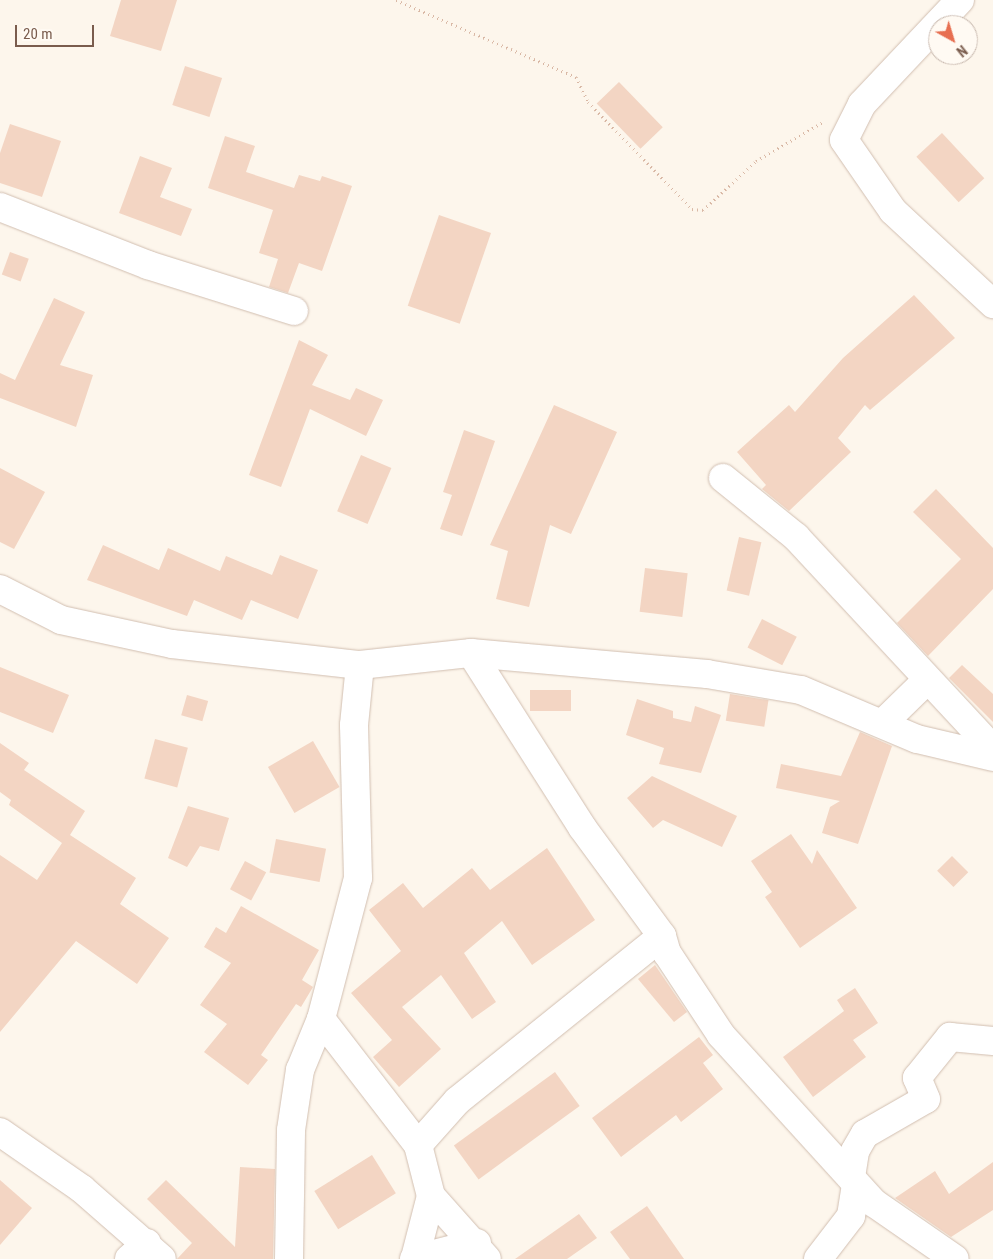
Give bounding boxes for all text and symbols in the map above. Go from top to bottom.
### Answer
scale bar [18,15,96,47]
north arrow [928,15,978,65]
text: 20 m [23,25,53,43]
text: N [953,42,970,60]

